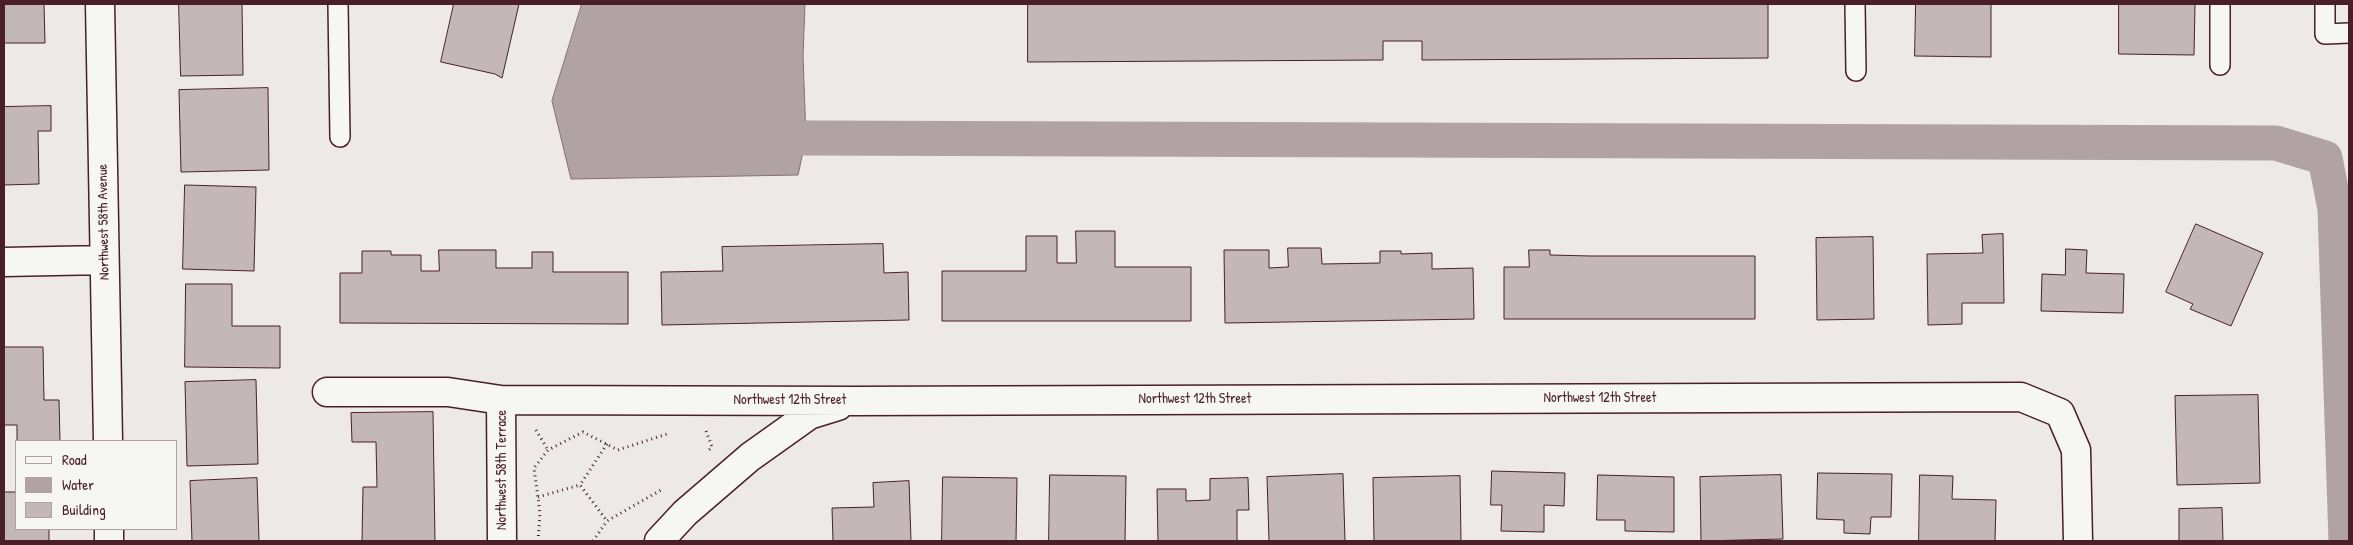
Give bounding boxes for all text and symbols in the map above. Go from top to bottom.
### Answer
street label: Northwest 58th Avenue [95,164,113,280]
street label: Northwest 12th Street [1544,390,1656,406]
street label: Northwest 12th Street [1139,391,1251,407]
street label: Northwest 12th Street [734,392,846,408]
street label: Northwest 58th Terrace [494,410,510,530]
legend [15,440,178,530]
text: Road [62,449,87,470]
text: Water [62,474,94,495]
text: Building [62,499,106,520]

